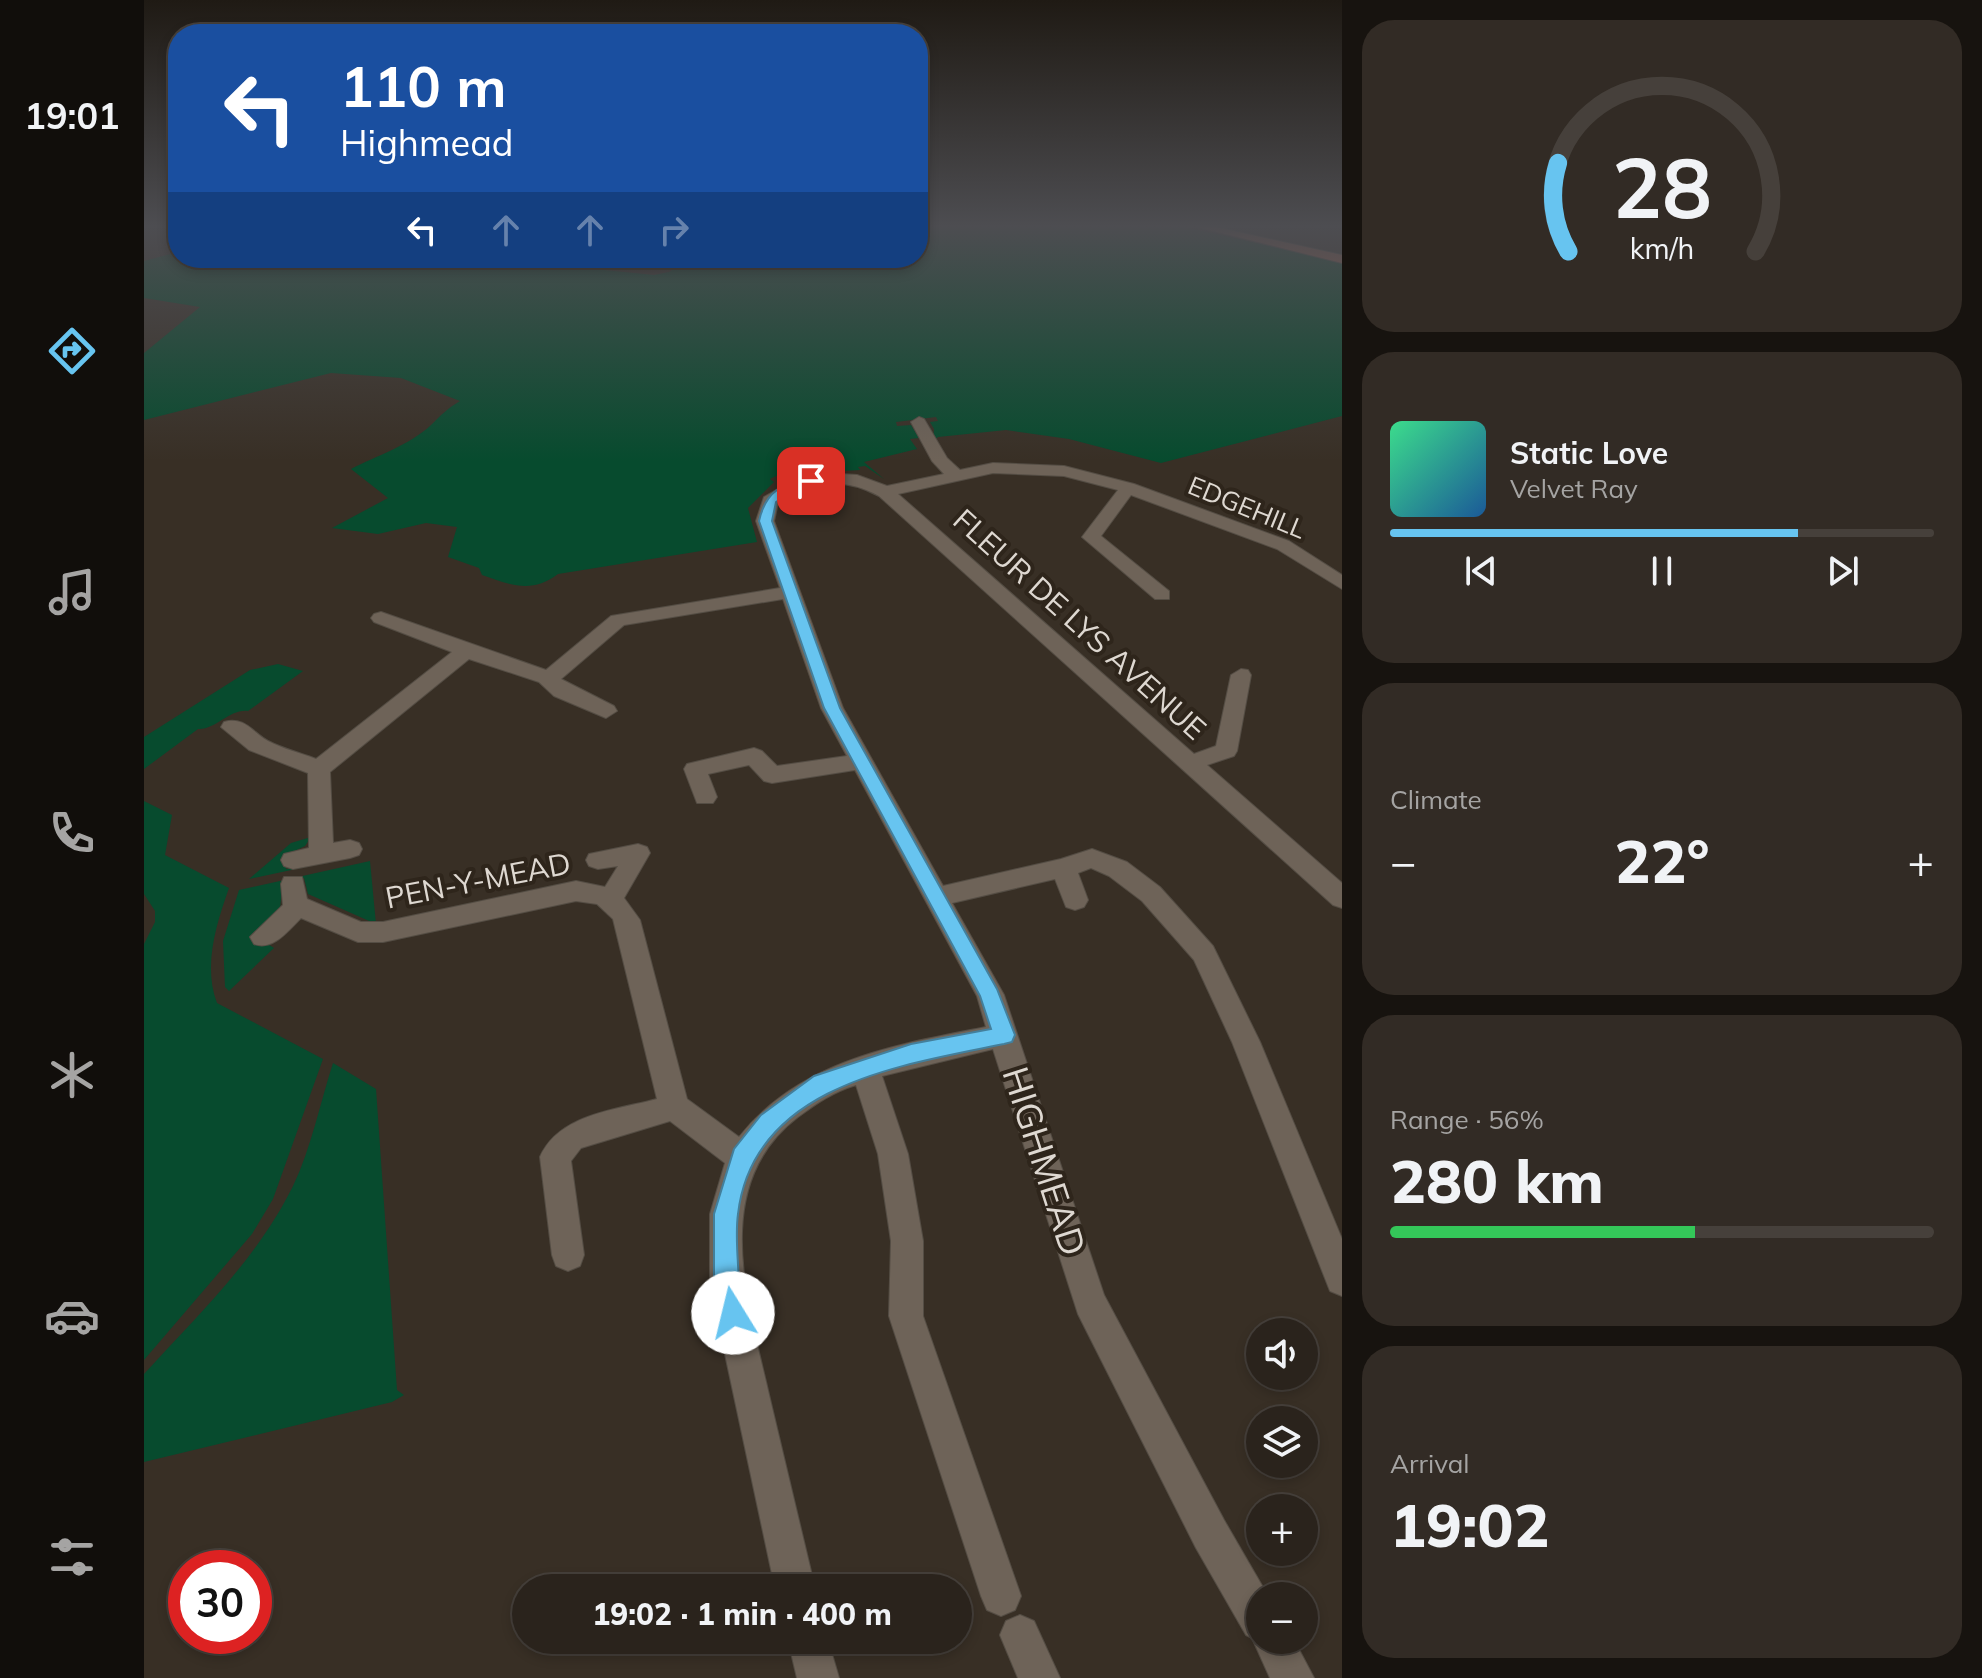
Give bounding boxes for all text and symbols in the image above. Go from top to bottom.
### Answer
text: 110 m [340,51,507,121]
icon: left [208,56,312,160]
text: 19:01 [24,93,120,138]
text: Highmead [340,120,513,165]
text: 28 [1612,133,1712,238]
icon: left [400,208,444,252]
icon: ahead [484,208,528,252]
icon: ahead [568,208,612,252]
icon: right [652,208,696,252]
text: km/h [1630,230,1694,266]
icon: directions [44,323,100,379]
text: Static Love [1510,434,1668,472]
pin [777,447,845,515]
icon: arrive [789,459,833,503]
street label: EDGEHILL [1183,468,1311,546]
text: Velvet Ray [1510,472,1638,505]
street label: FLEUR DE LYS AVENUE [946,500,1214,748]
icon: previous [1459,549,1503,593]
icon: pause [1640,549,1684,593]
icon: next [1821,549,1865,593]
icon: music [44,564,100,620]
text: Climate [1390,783,1482,816]
icon: phone [44,805,100,861]
text: 22° [1614,823,1710,898]
text: − [1390,834,1416,889]
text: + [1908,834,1934,889]
street label: PEN-Y-MEAD [382,843,574,917]
icon: climate [44,1047,100,1103]
street label: HIGHMEAD [993,1061,1097,1261]
text: Range · 56% [1390,1103,1544,1136]
text: 280 km [1390,1143,1604,1218]
position arrow [691,1271,775,1355]
icon: car [44,1288,100,1344]
map controls [1246,1318,1318,1654]
button: sound [1246,1318,1318,1390]
button: layers [1246,1406,1318,1478]
text: Arrival [1390,1447,1470,1480]
text: 19:02 [1390,1487,1550,1562]
button: + [1246,1494,1318,1566]
icon: filters [44,1529,100,1585]
speed limit sign: 30 [168,1550,272,1654]
button: − [1246,1582,1318,1654]
text: 19:02 · 1 min · 400 m [592,1595,892,1633]

